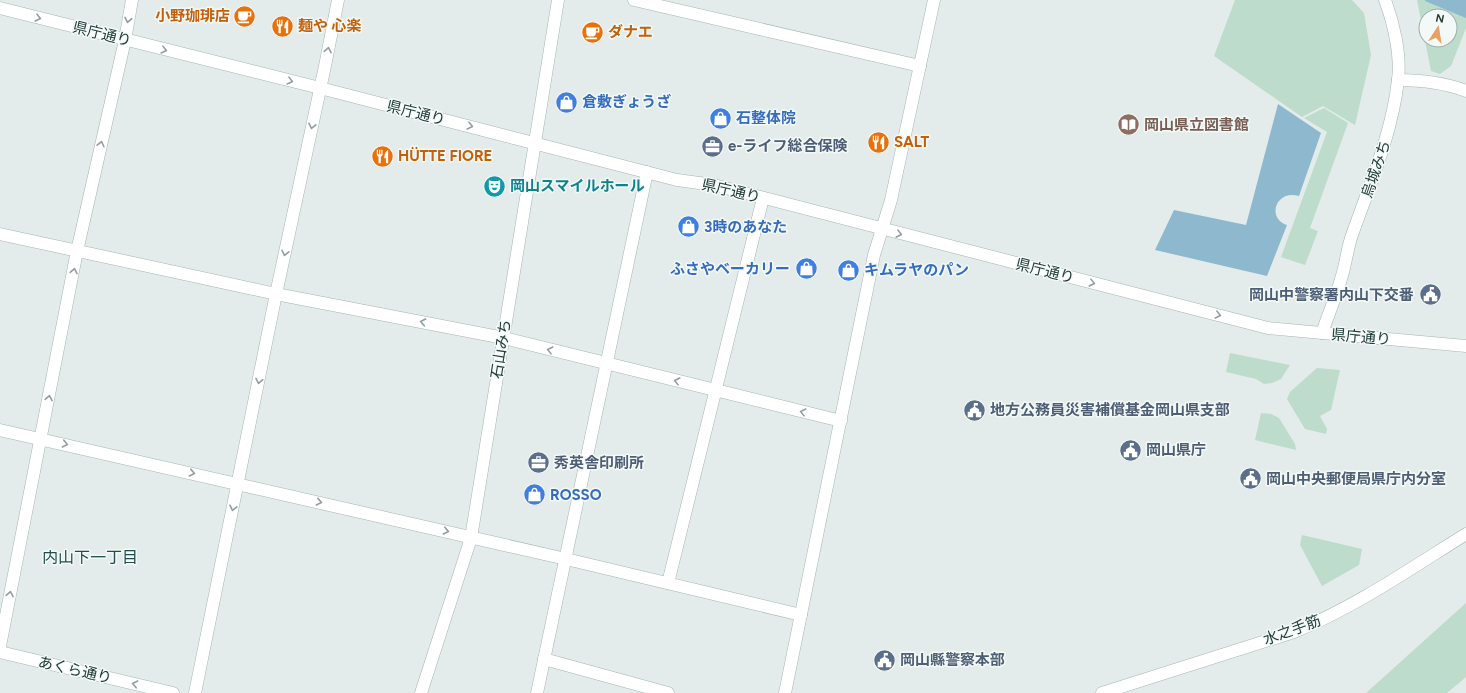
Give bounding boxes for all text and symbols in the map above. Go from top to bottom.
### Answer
cafe icon: 小野珈琲店 [232,3,258,29]
place label: 小野珈琲店 [155,7,230,25]
north arrow [1418,8,1458,48]
text: N [1434,11,1445,26]
one-way arrow [34,13,41,22]
restaurant icon: 麺や 心楽 [269,13,295,39]
one-way arrow [125,17,133,23]
place label: 麺や 心楽 [298,17,362,35]
street label: 県庁通り [71,18,133,50]
cafe icon: ダナエ [579,19,605,45]
place label: ダナエ [608,23,653,41]
one-way arrow [161,45,167,53]
one-way arrow [324,47,332,53]
one-way arrow [287,76,293,84]
shop icon: 倉敷ぎょうざ [553,89,579,115]
place label: 倉敷ぎょうざ [582,93,671,111]
street label: 県庁通り [385,97,447,129]
shop icon: 石整体院 [707,105,733,131]
place label: 石整体院 [736,109,796,127]
library icon: 岡山県立図書館 [1115,112,1141,138]
place label: 岡山県立図書館 [1144,116,1249,134]
one-way arrow [467,122,474,130]
one-way arrow [309,123,317,129]
restaurant icon: SALT [865,129,891,155]
office icon: e-ライフ総合保険 [700,133,726,159]
place label: SALT [894,133,930,151]
place label: e-ライフ総合保険 [728,137,847,155]
street label: 烏城みち [1358,138,1394,200]
one-way arrow [97,140,105,147]
restaurant icon: HÜTTE FIORE [369,143,395,169]
place label: HÜTTE FIORE [398,146,492,165]
theatre icon: 岡山スマイルホール [481,173,507,199]
street label: 県庁通り [700,175,762,207]
place label: 岡山スマイルホール [510,177,645,195]
shop icon: 3時のあなた [675,214,701,240]
place label: 3時のあなた [704,218,787,236]
one-way arrow [895,229,902,238]
one-way arrow [281,250,289,257]
street label: 県庁通り [1014,255,1076,287]
shop icon: ふさやベーカリー [793,256,819,282]
shop icon: キムラヤのパン [836,257,862,283]
place label: ふさやベーカリー [670,260,790,278]
place label: キムラヤのパン [864,261,969,279]
one-way arrow [69,267,77,274]
one-way arrow [1089,278,1096,287]
public building icon: 岡山中警察署内山下交番 [1417,282,1443,308]
place label: 岡山中警察署内山下交番 [1249,286,1414,304]
one-way arrow [1215,311,1221,319]
street label: 石山みち [487,318,515,380]
one-way arrow [420,319,426,327]
street label: 県庁通り [1330,325,1392,349]
one-way arrow [547,346,554,354]
one-way arrow [673,377,680,385]
one-way arrow [255,378,263,384]
one-way arrow [44,395,53,401]
public building icon: 地方公務員災害補償基金岡山県支部 [962,397,988,423]
place label: 地方公務員災害補償基金岡山県支部 [990,401,1230,419]
one-way arrow [800,408,807,417]
public building icon: 岡山県庁 [1117,437,1143,463]
one-way arrow [62,440,69,448]
place label: 岡山県庁 [1146,441,1206,459]
office icon: 秀英舎印刷所 [526,450,552,476]
place label: 秀英舎印刷所 [554,454,644,472]
public building icon: 岡山中央郵便局県庁内分室 [1238,466,1264,492]
one-way arrow [189,469,195,477]
place label: 岡山中央郵便局県庁内分室 [1266,470,1446,488]
shop icon: ROSSO [521,482,547,508]
place label: ROSSO [550,486,602,504]
one-way arrow [316,498,322,506]
one-way arrow [230,505,238,511]
one-way arrow [443,527,449,535]
district label: 内山下一丁目 [42,548,138,567]
one-way arrow [6,591,14,598]
street label: 水之手筋 [1261,611,1323,649]
public building icon: 岡山縣警察本部 [871,647,897,673]
place label: 岡山縣警察本部 [900,651,1005,669]
street label: あくら通り [36,653,114,687]
one-way arrow [132,680,139,689]

